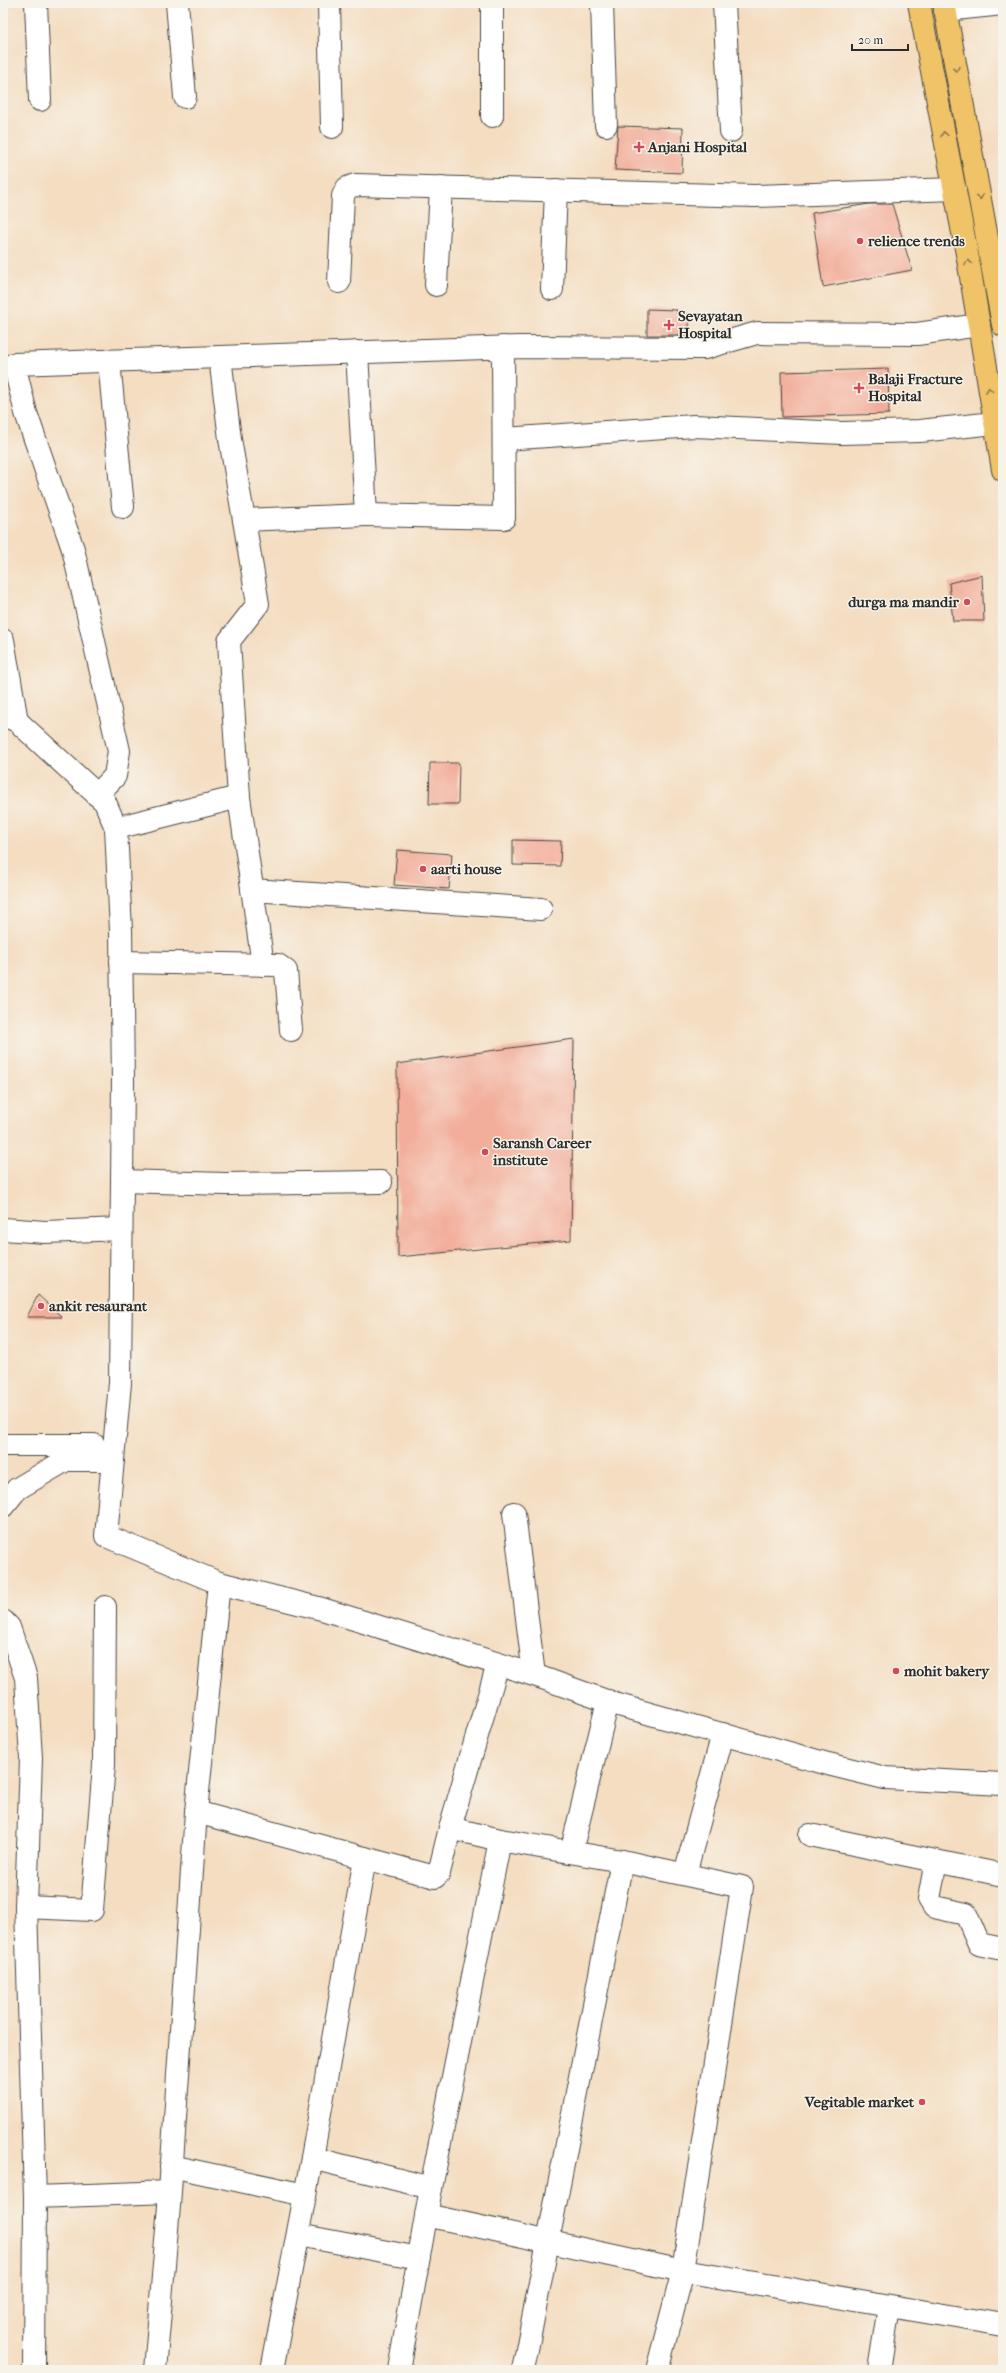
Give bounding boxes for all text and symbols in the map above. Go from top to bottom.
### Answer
scale bar [852,26,908,52]
text: 20 m [858,33,883,47]
one-way arrow [951,66,960,72]
one-way arrow [940,131,949,137]
place label: Anjani Hospital [647,138,748,156]
marker: Anjani Hospital [633,141,645,153]
one-way arrow [975,194,983,200]
place label: relience trends [867,232,965,250]
marker: relience trends [855,236,865,246]
one-way arrow [965,259,973,265]
place label: Sevayatan Hospital [678,307,743,342]
marker: Sevayatan Hospital [663,319,675,331]
place label: Balaji Fracture Hospital [868,370,963,405]
marker: Balaji Fracture Hospital [853,382,865,394]
one-way arrow [985,387,994,393]
place label: durga ma mandir [848,593,960,611]
marker: durga ma mandir [962,597,972,607]
place label: aarti house [431,860,502,878]
marker: aarti house [418,864,428,874]
place label: Saransh Career institute [492,1134,592,1169]
marker: Saransh Career institute [480,1147,490,1157]
place label: ankit resaurant [49,1297,148,1315]
marker: ankit resaurant [36,1301,46,1311]
place label: mohit bakery [903,1662,990,1680]
marker: mohit bakery [891,1666,901,1676]
place label: Vegitable market [804,2093,915,2111]
marker: Vegitable market [917,2097,927,2107]

